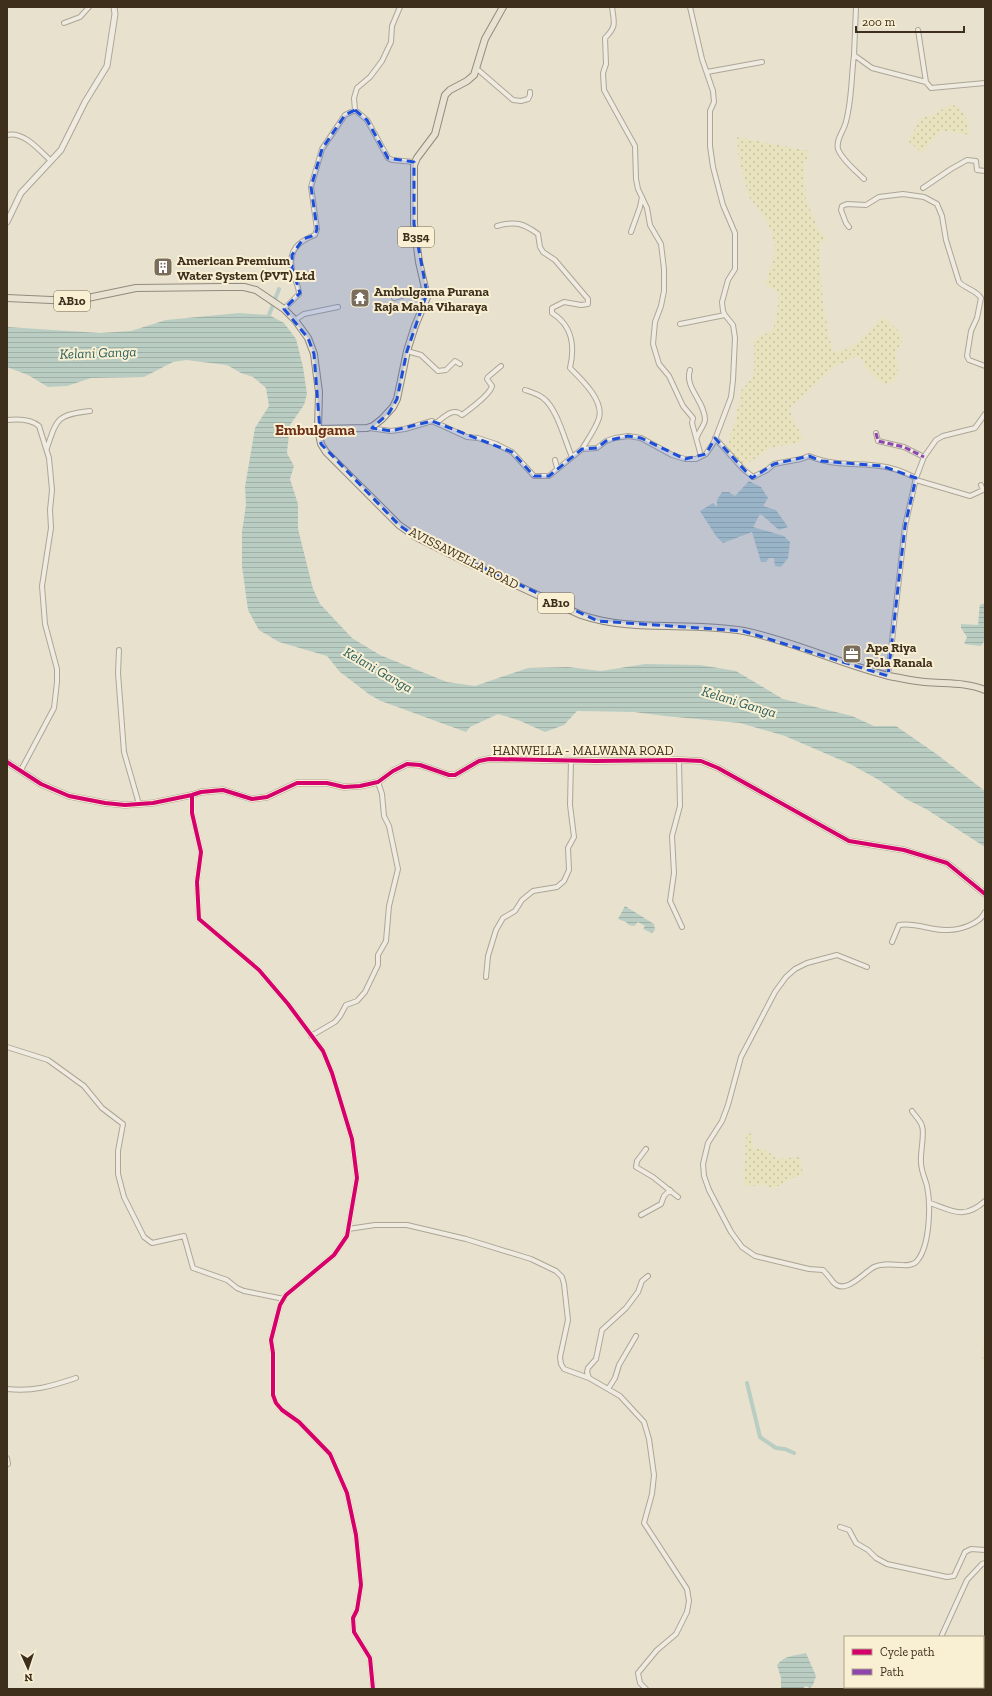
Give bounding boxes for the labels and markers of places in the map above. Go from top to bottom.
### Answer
place label: American Premium Water System (PVT) Ltd [177,253,316,283]
building icon: American Premium Water System (PVT) Ltd [152,256,174,278]
place label: Ambulgama Purana Raja Maha Viharaya [374,284,490,315]
temple icon: Ambulgama Purana Raja Maha Viharaya [349,287,371,309]
place label: Ape Riya Pola Ranala [866,640,933,670]
office icon: Ape Riya Pola Ranala [841,643,863,665]

